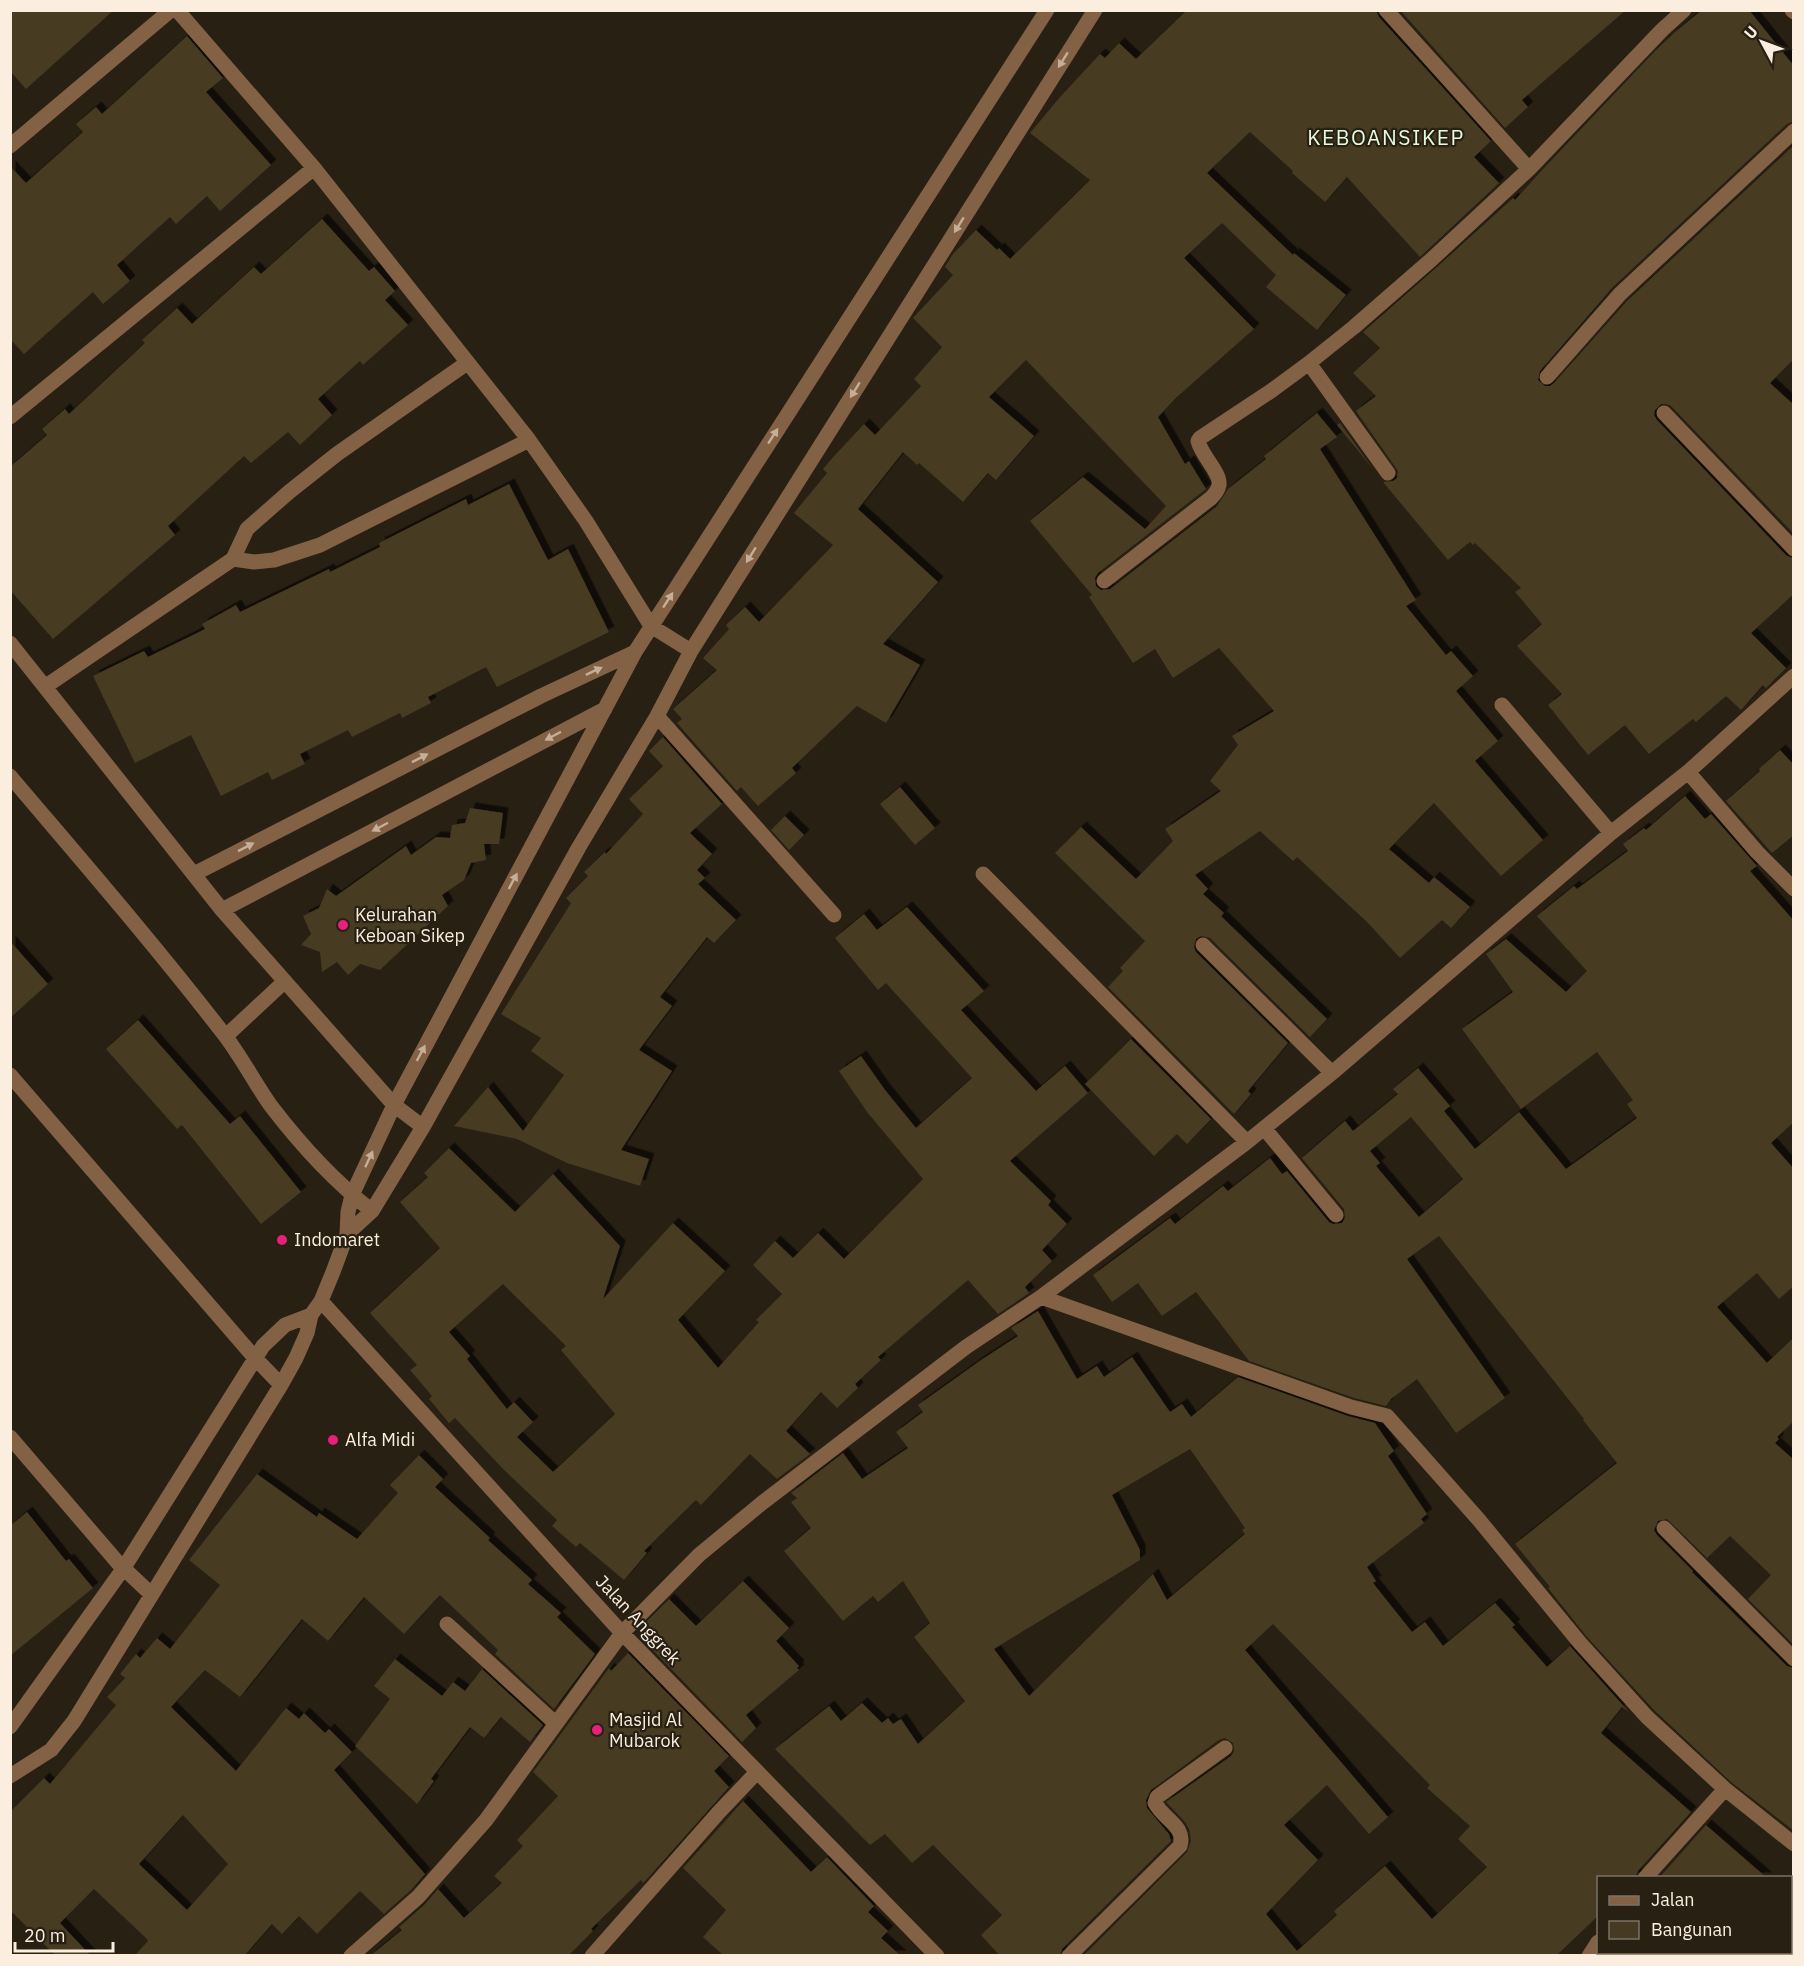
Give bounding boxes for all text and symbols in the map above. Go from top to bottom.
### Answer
north arrow [1732,12,1792,72]
text: U [1739,21,1762,43]
one-way arrow [1058,52,1069,68]
district label: KEBOANSIKEP [1307,123,1465,151]
one-way arrow [954,217,965,233]
one-way arrow [850,382,861,398]
one-way arrow [768,428,779,444]
one-way arrow [746,547,757,563]
one-way arrow [662,592,673,608]
one-way arrow [586,666,603,676]
one-way arrow [544,731,561,741]
one-way arrow [411,754,429,764]
one-way arrow [372,822,389,832]
one-way arrow [238,843,255,852]
one-way arrow [508,872,518,889]
place label: Kelurahan Keboan Sikep [355,903,465,947]
marker: Kelurahan Keboan Sikep [336,918,350,932]
one-way arrow [416,1044,426,1061]
one-way arrow [364,1150,373,1167]
place label: Indomaret [294,1228,380,1251]
marker: Indomaret [275,1233,289,1247]
place label: Alfa Midi [345,1428,415,1451]
marker: Alfa Midi [326,1433,340,1447]
street label: Jalan Anggrek [591,1570,686,1670]
place label: Masjid Al Mubarok [609,1708,682,1752]
marker: Masjid Al Mubarok [590,1723,604,1737]
legend [1597,1876,1792,1954]
text: Jalan [1651,1888,1695,1911]
scale bar [15,1915,112,1953]
text: Bangunan [1651,1918,1732,1941]
text: 20 m [24,1924,66,1947]

